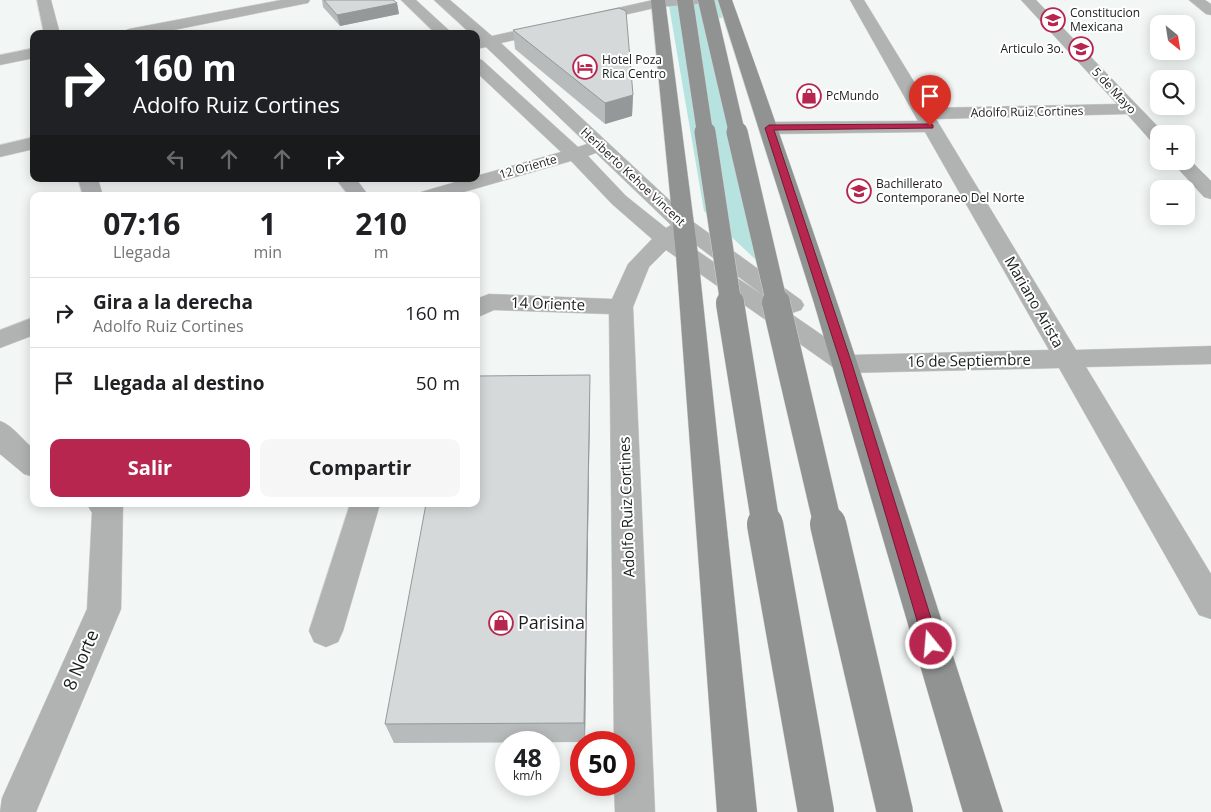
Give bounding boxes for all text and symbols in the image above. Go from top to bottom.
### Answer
place label: Constitucion Mexicana [1070,4,1140,35]
school or university icon: Constitucion Mexicana [1040,7,1066,33]
north arrow [1150,15,1195,60]
map controls [1150,15,1195,225]
school or university icon: Articulo 3o. [1068,36,1094,62]
place label: Articulo 3o. [1000,40,1064,57]
text: 160 m [133,44,237,91]
icon: right [50,50,115,115]
place label: Hotel Poza Rica Centro [602,51,666,82]
hotel icon: Hotel Poza Rica Centro [572,54,598,80]
street label: 5 de Mayo [1088,64,1140,118]
button: search [1150,70,1195,115]
pin [909,75,951,126]
icon: arrive [916,82,944,110]
shop icon: PcMundo [796,83,822,109]
place label: PcMundo [826,87,879,104]
text: Adolfo Ruiz Cortines [133,89,340,119]
street label: Adolfo Ruiz Cortines [970,102,1084,121]
street label: Heriberto Kehoe Vincent [577,124,689,230]
button: + [1150,125,1195,170]
icon: left [162,145,190,173]
icon: ahead [215,145,243,173]
icon: ahead [268,145,296,173]
icon: right [321,145,349,173]
street label: 12 Oriente [497,150,559,183]
place label: Bachillerato Contemporaneo Del Norte [876,175,1025,206]
school or university icon: Bachillerato Contemporaneo Del Norte [846,178,872,204]
button: − [1150,180,1195,225]
text: 07:16 [103,203,180,244]
text: 1 [259,203,276,244]
text: 210 [355,203,407,244]
text: Llegada [113,241,171,263]
text: min [254,241,282,263]
text: m [374,241,389,263]
street label: Mariano Arista [1001,252,1069,351]
text: Gira a la derecha [93,289,253,315]
street label: 14 Oriente [511,292,585,314]
icon: right [50,299,78,327]
text: 160 m [405,300,460,326]
text: Adolfo Ruiz Cortines [93,315,244,337]
street label: 16 de Septiembre [907,349,1031,371]
icon: arrive [50,369,78,397]
text: Llegada al destino [93,370,265,396]
text: 50 m [416,370,460,396]
street label: Adolfo Ruiz Cortines [614,436,638,578]
button: Salir [50,439,250,497]
button: Compartir [260,439,460,497]
shop icon: Parisina [488,610,514,636]
place label: Parisina [518,610,585,634]
position arrow [904,617,956,669]
street label: 8 Norte [57,626,103,693]
speed limit sign: 50 [570,731,635,796]
text: 48 [513,740,542,774]
text: km/h [513,767,542,784]

